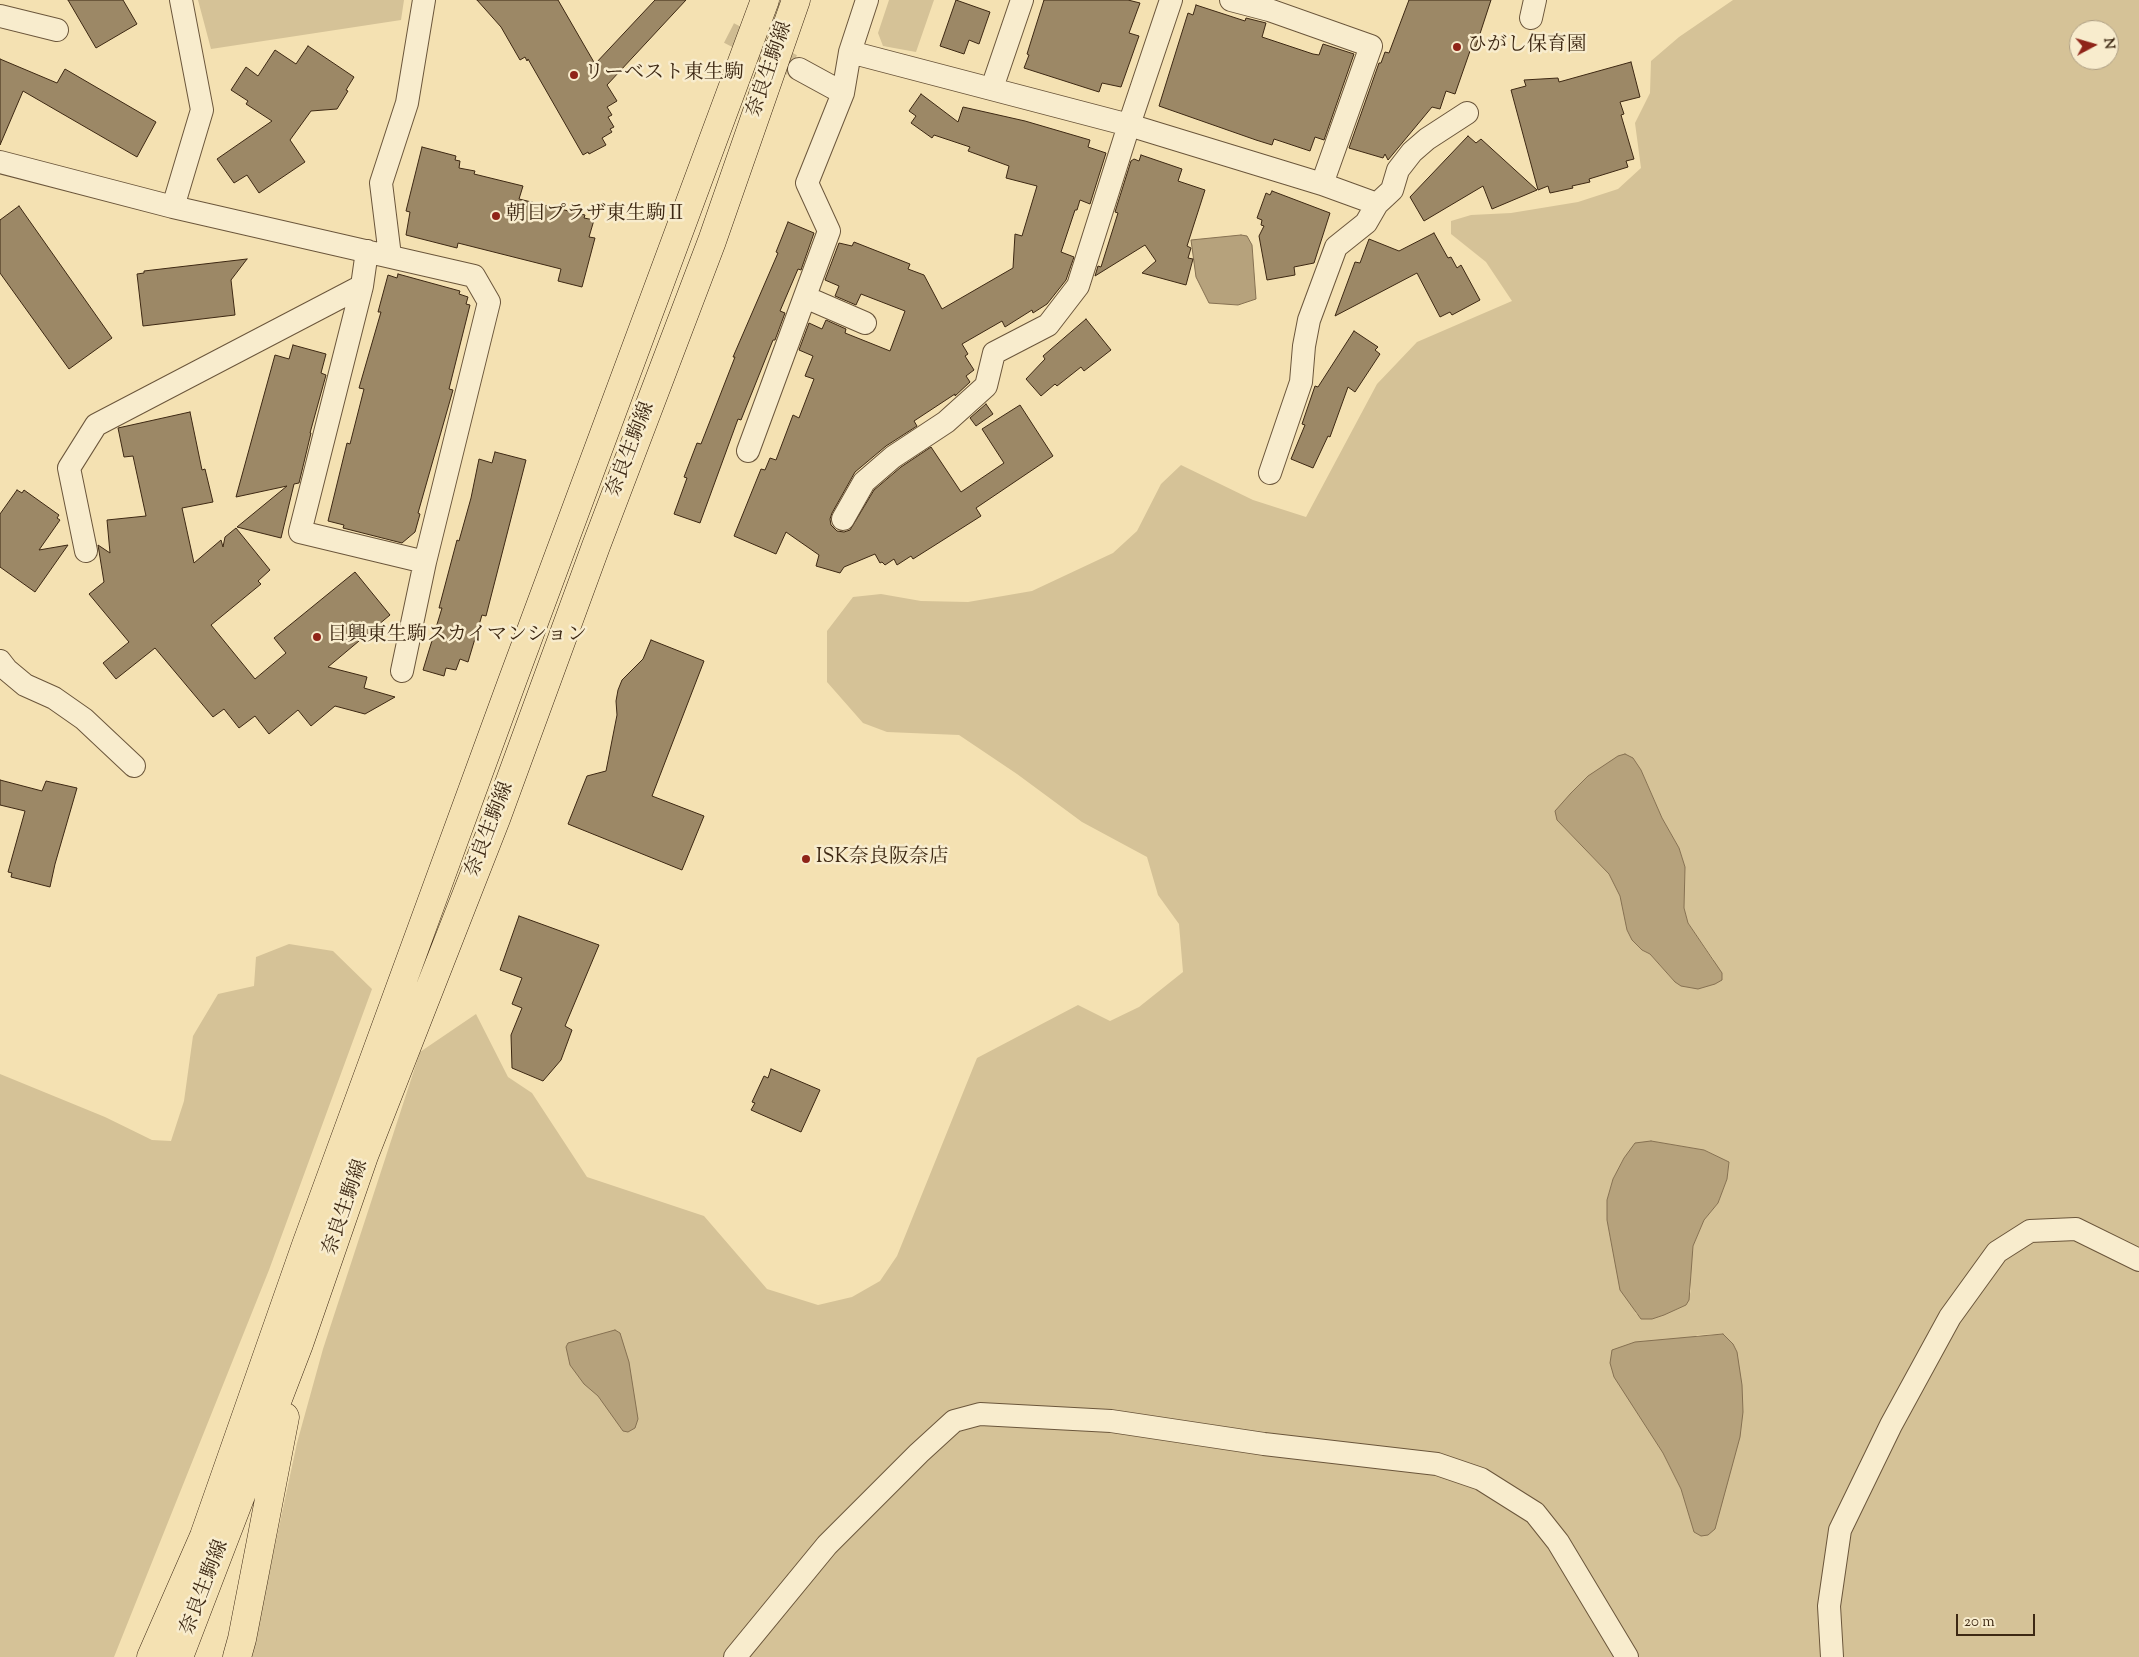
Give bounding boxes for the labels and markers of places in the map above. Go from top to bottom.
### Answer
place label: ひがし保育園 [1467,35,1587,59]
marker: ひがし保育園 [1451,41,1463,53]
place label: リーベスト東生駒 [584,63,744,87]
marker: リーベスト東生駒 [568,69,580,81]
place label: 朝日プラザ東生駒Ⅱ [506,204,686,228]
marker: 朝日プラザ東生駒Ⅱ [490,210,502,222]
place label: 日興東生駒スカイマンション [327,625,587,649]
marker: 日興東生駒スカイマンション [311,631,323,643]
place label: ISK奈良阪奈店 [816,847,949,871]
marker: ISK奈良阪奈店 [800,853,812,865]

